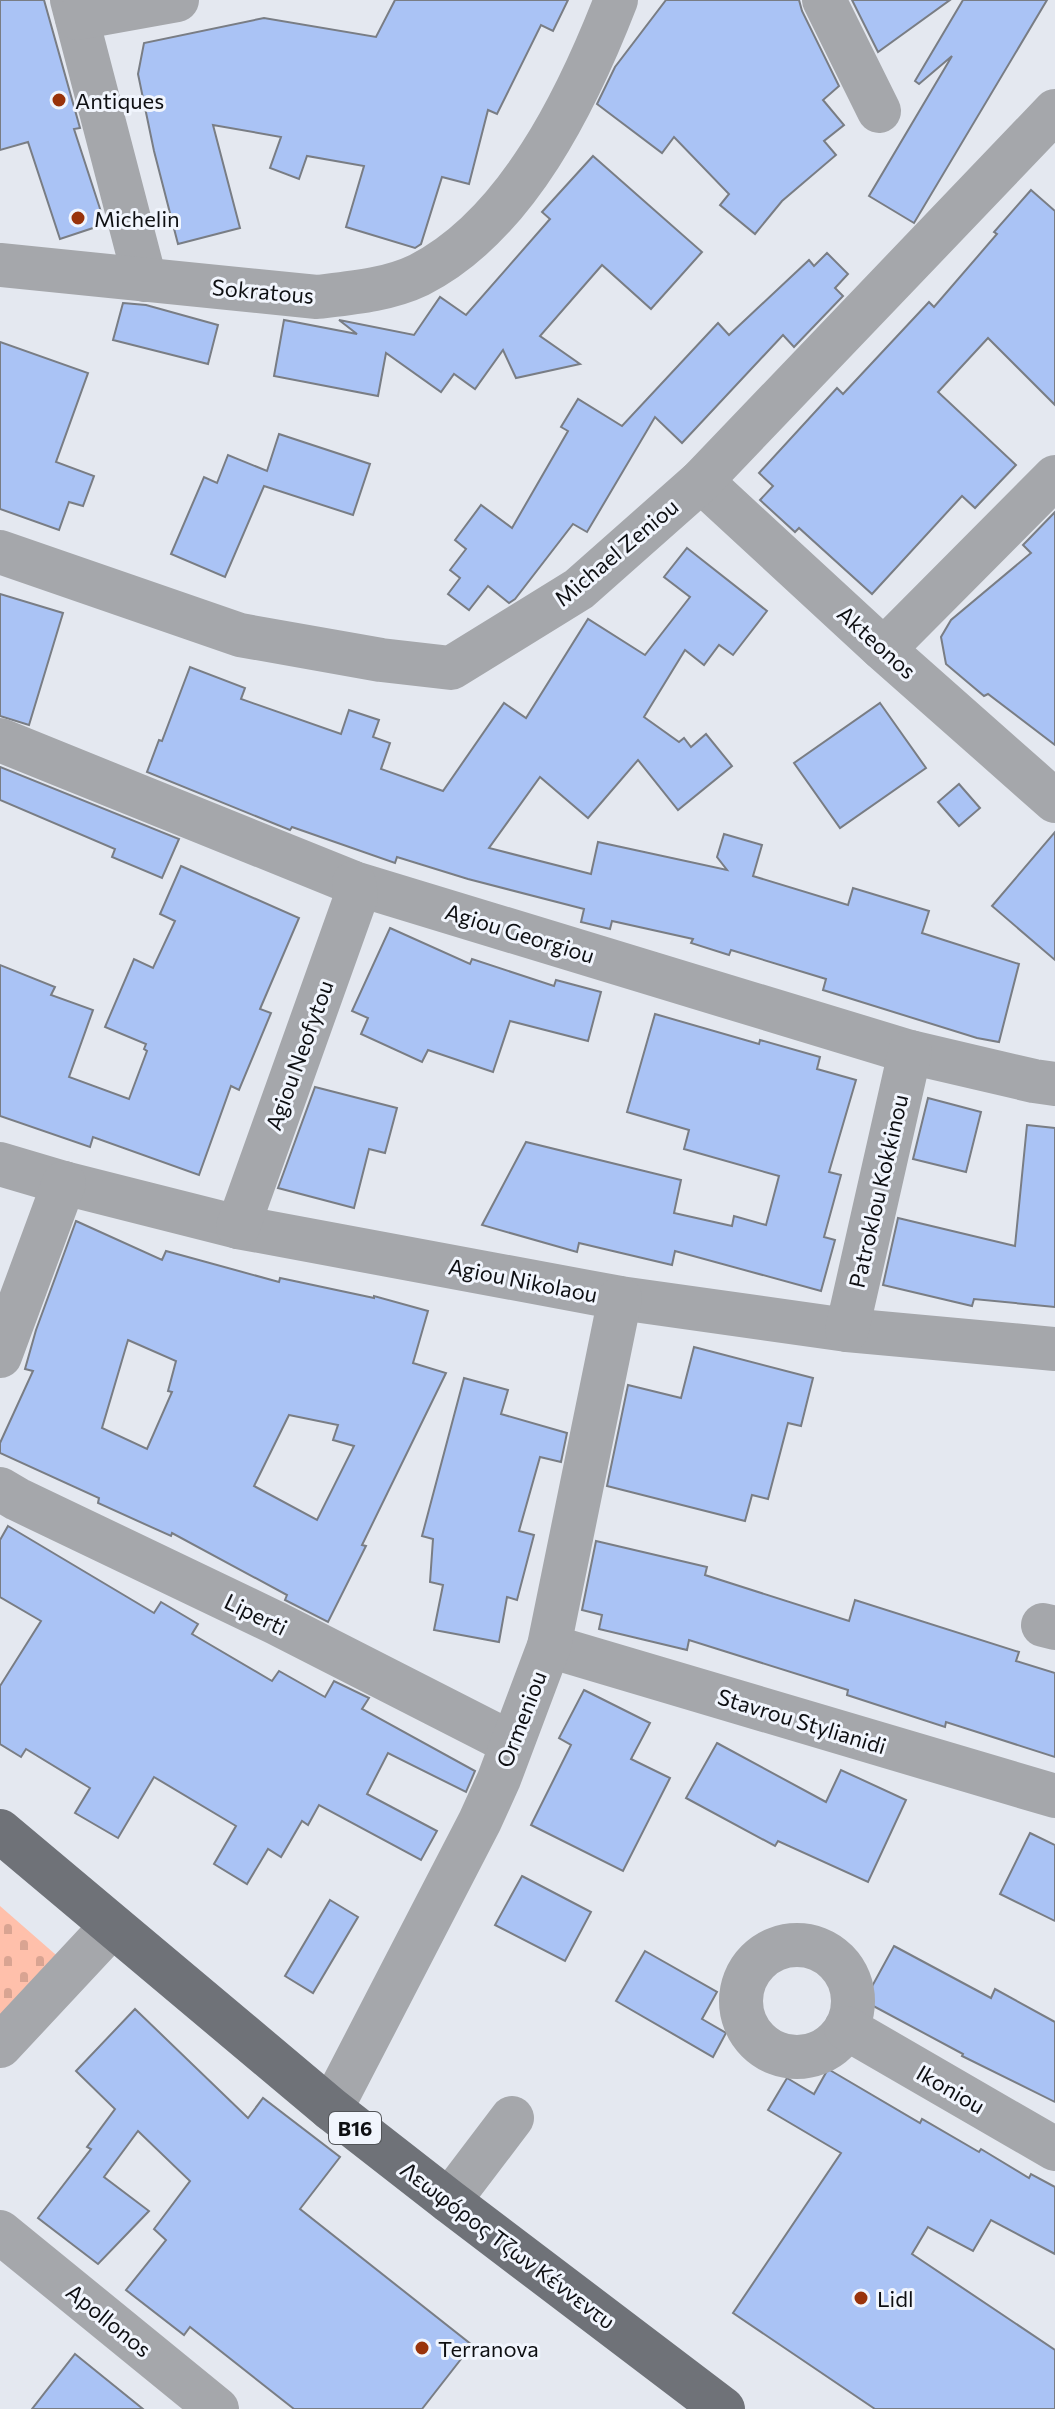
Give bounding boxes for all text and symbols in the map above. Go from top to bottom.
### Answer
place label: Antiques [75,87,164,114]
marker: Antiques [50,91,68,109]
place label: Michelin [94,205,180,232]
marker: Michelin [69,209,87,227]
street label: Sokratous [211,273,315,309]
street label: Michael Zeniou [549,492,683,612]
street label: Akteonos [832,600,922,684]
street label: Agiou Georgiou [442,897,598,969]
street label: Agiou Neofytou [259,976,339,1134]
street label: Patroklou Kokkinou [843,1092,913,1290]
street label: Agiou Nikolaou [446,1252,600,1308]
street label: Liperti [220,1587,292,1641]
street label: Ormeniou [490,1667,552,1771]
street label: Stavrou Stylianidi [714,1683,890,1759]
street label: Ikoniou [912,2059,990,2119]
road number: B16 [329,2112,381,2144]
street label: Λεωφόρος Τζων Κέννεντυ [395,2155,621,2335]
street label: Apollonos [61,2278,157,2362]
place label: Lidl [877,2285,914,2312]
marker: Lidl [852,2289,870,2307]
place label: Terranova [438,2335,539,2362]
marker: Terranova [413,2339,431,2357]

